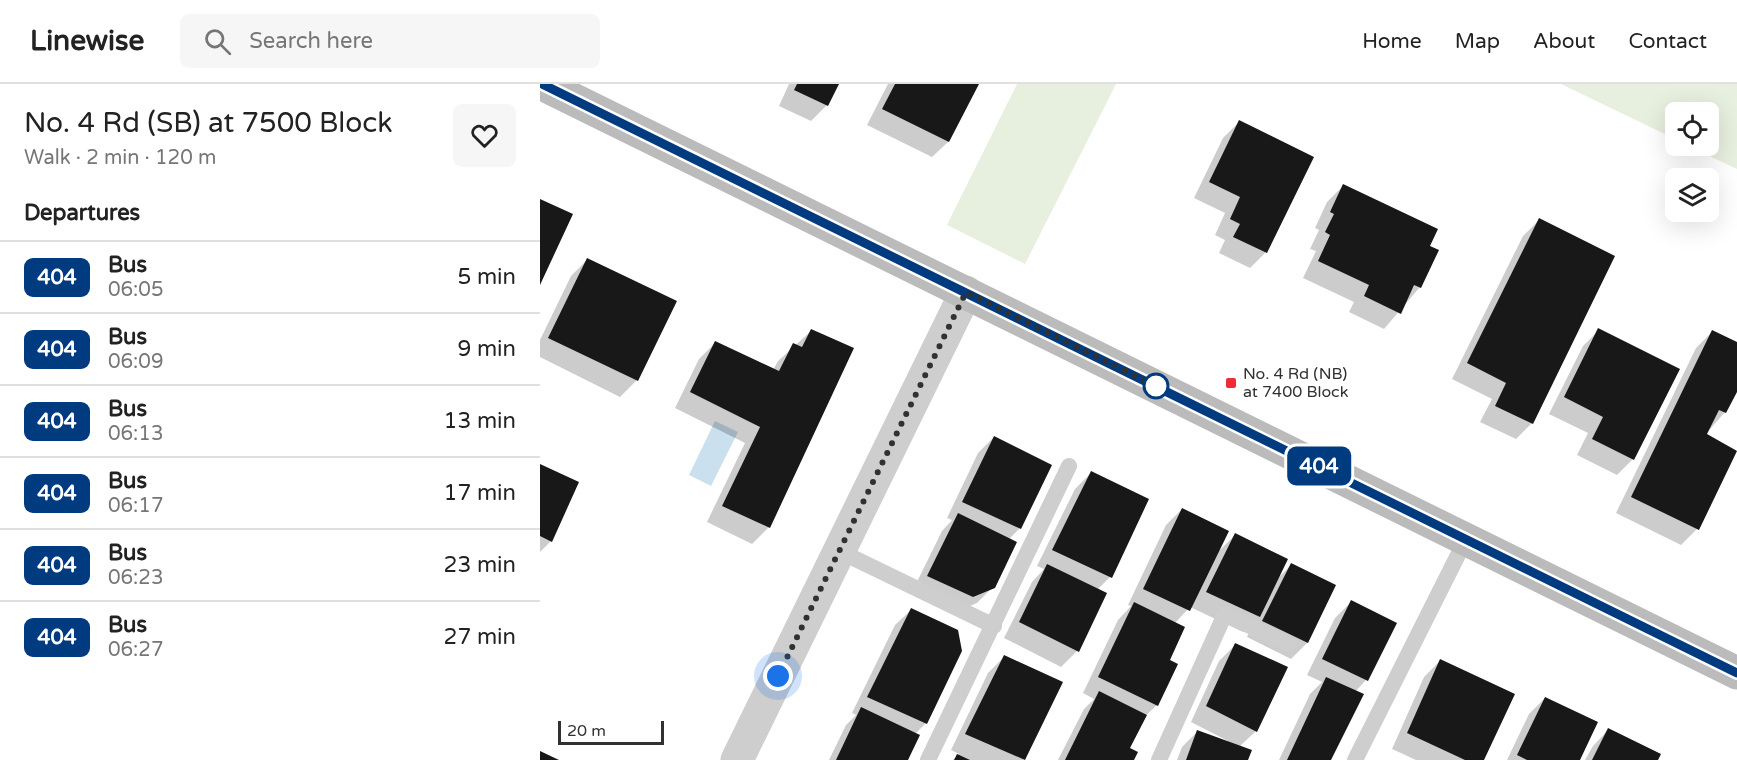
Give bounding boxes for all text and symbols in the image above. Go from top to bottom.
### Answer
search box [180,14,600,68]
text: Linewise [30,24,144,58]
icon: search [201,25,234,58]
text: Search here [249,28,373,54]
text: Home [1362,29,1422,54]
text: Map [1455,29,1500,54]
text: About [1533,29,1595,54]
text: Contact [1628,29,1707,54]
map controls [1665,102,1719,222]
button: locate [1665,102,1719,156]
button: heart [453,104,516,167]
text: No. 4 Rd (SB) at 7500 Block [24,106,392,140]
text: Walk · 2 min · 120 m [24,146,216,170]
button: layers [1665,168,1719,222]
text: Departures [24,200,140,226]
text: Bus [108,252,147,278]
text: 5 min [457,264,516,290]
text: 404 [37,265,77,290]
text: 06:05 [108,278,163,302]
text: Bus [108,324,147,350]
text: 9 min [457,336,516,362]
text: 404 [37,337,77,362]
text: 06:09 [108,350,163,374]
place label: No. 4 Rd (NB) at 7400 Block [1243,364,1349,402]
unlabelled marker [1143,373,1169,399]
marker: No. 4 Rd (NB) at 7400 Block [1224,376,1238,390]
text: Bus [108,396,147,422]
text: 13 min [444,408,516,434]
text: 404 [37,409,77,434]
text: 06:13 [108,422,163,446]
line badge: 404 [1284,446,1354,485]
text: 404 [1299,454,1339,479]
text: Bus [108,468,147,494]
text: 17 min [444,480,516,506]
text: 404 [37,481,77,506]
text: 06:17 [108,494,163,518]
text: Bus [108,540,147,566]
text: 23 min [444,552,516,578]
text: 404 [37,553,77,578]
text: 06:23 [108,566,163,590]
text: Bus [108,612,147,638]
text: 27 min [444,624,516,650]
text: 404 [37,625,77,650]
text: 06:27 [108,638,163,662]
your location [763,661,793,691]
scale bar [558,718,664,746]
text: 20 m [567,721,606,741]

